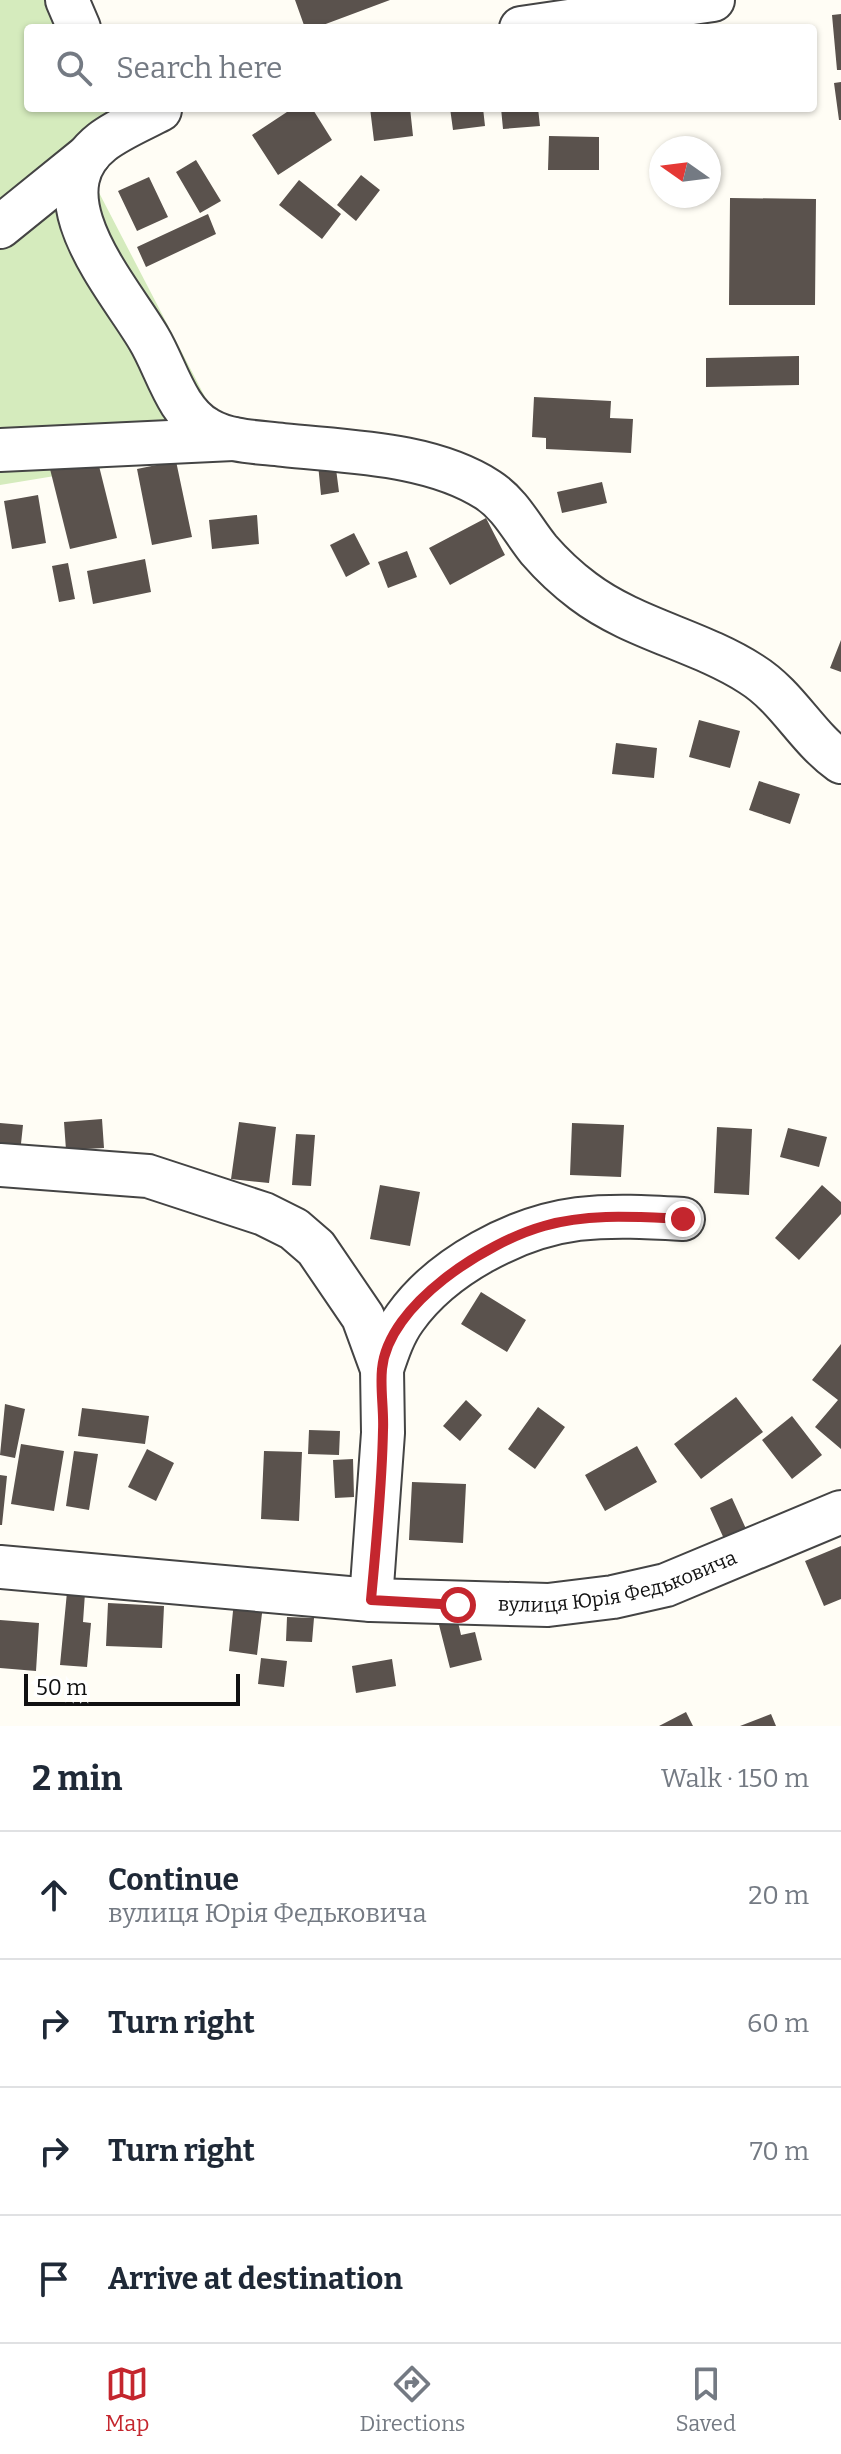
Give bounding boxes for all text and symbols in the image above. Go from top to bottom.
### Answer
search box [24,24,817,112]
icon: search [52,46,96,90]
text: Search here [116,50,283,86]
north arrow [649,136,721,208]
route end [665,1201,701,1237]
street label: вулиця Юрія Федьковича [497,1545,740,1617]
route start [440,1587,476,1623]
scale bar [24,1670,240,1706]
text: 50 m [36,1674,87,1701]
text: 2 min [32,1758,122,1799]
text: Walk · 150 m [661,1763,809,1794]
text: Continue [108,1862,239,1898]
icon: ahead [32,1873,76,1917]
text: 20 m [748,1880,809,1911]
text: вулиця Юрія Федьковича [108,1898,427,1929]
icon: right [32,2001,76,2045]
text: Turn right [108,2005,255,2041]
text: 60 m [747,2008,809,2039]
icon: right [32,2129,76,2173]
text: Turn right [108,2133,255,2169]
text: 70 m [750,2136,809,2167]
icon: arrive [32,2257,76,2301]
text: Arrive at destination [108,2261,403,2297]
tab: Map [105,2362,149,2437]
tab: Directions [360,2362,465,2437]
tab: Saved [676,2362,736,2437]

